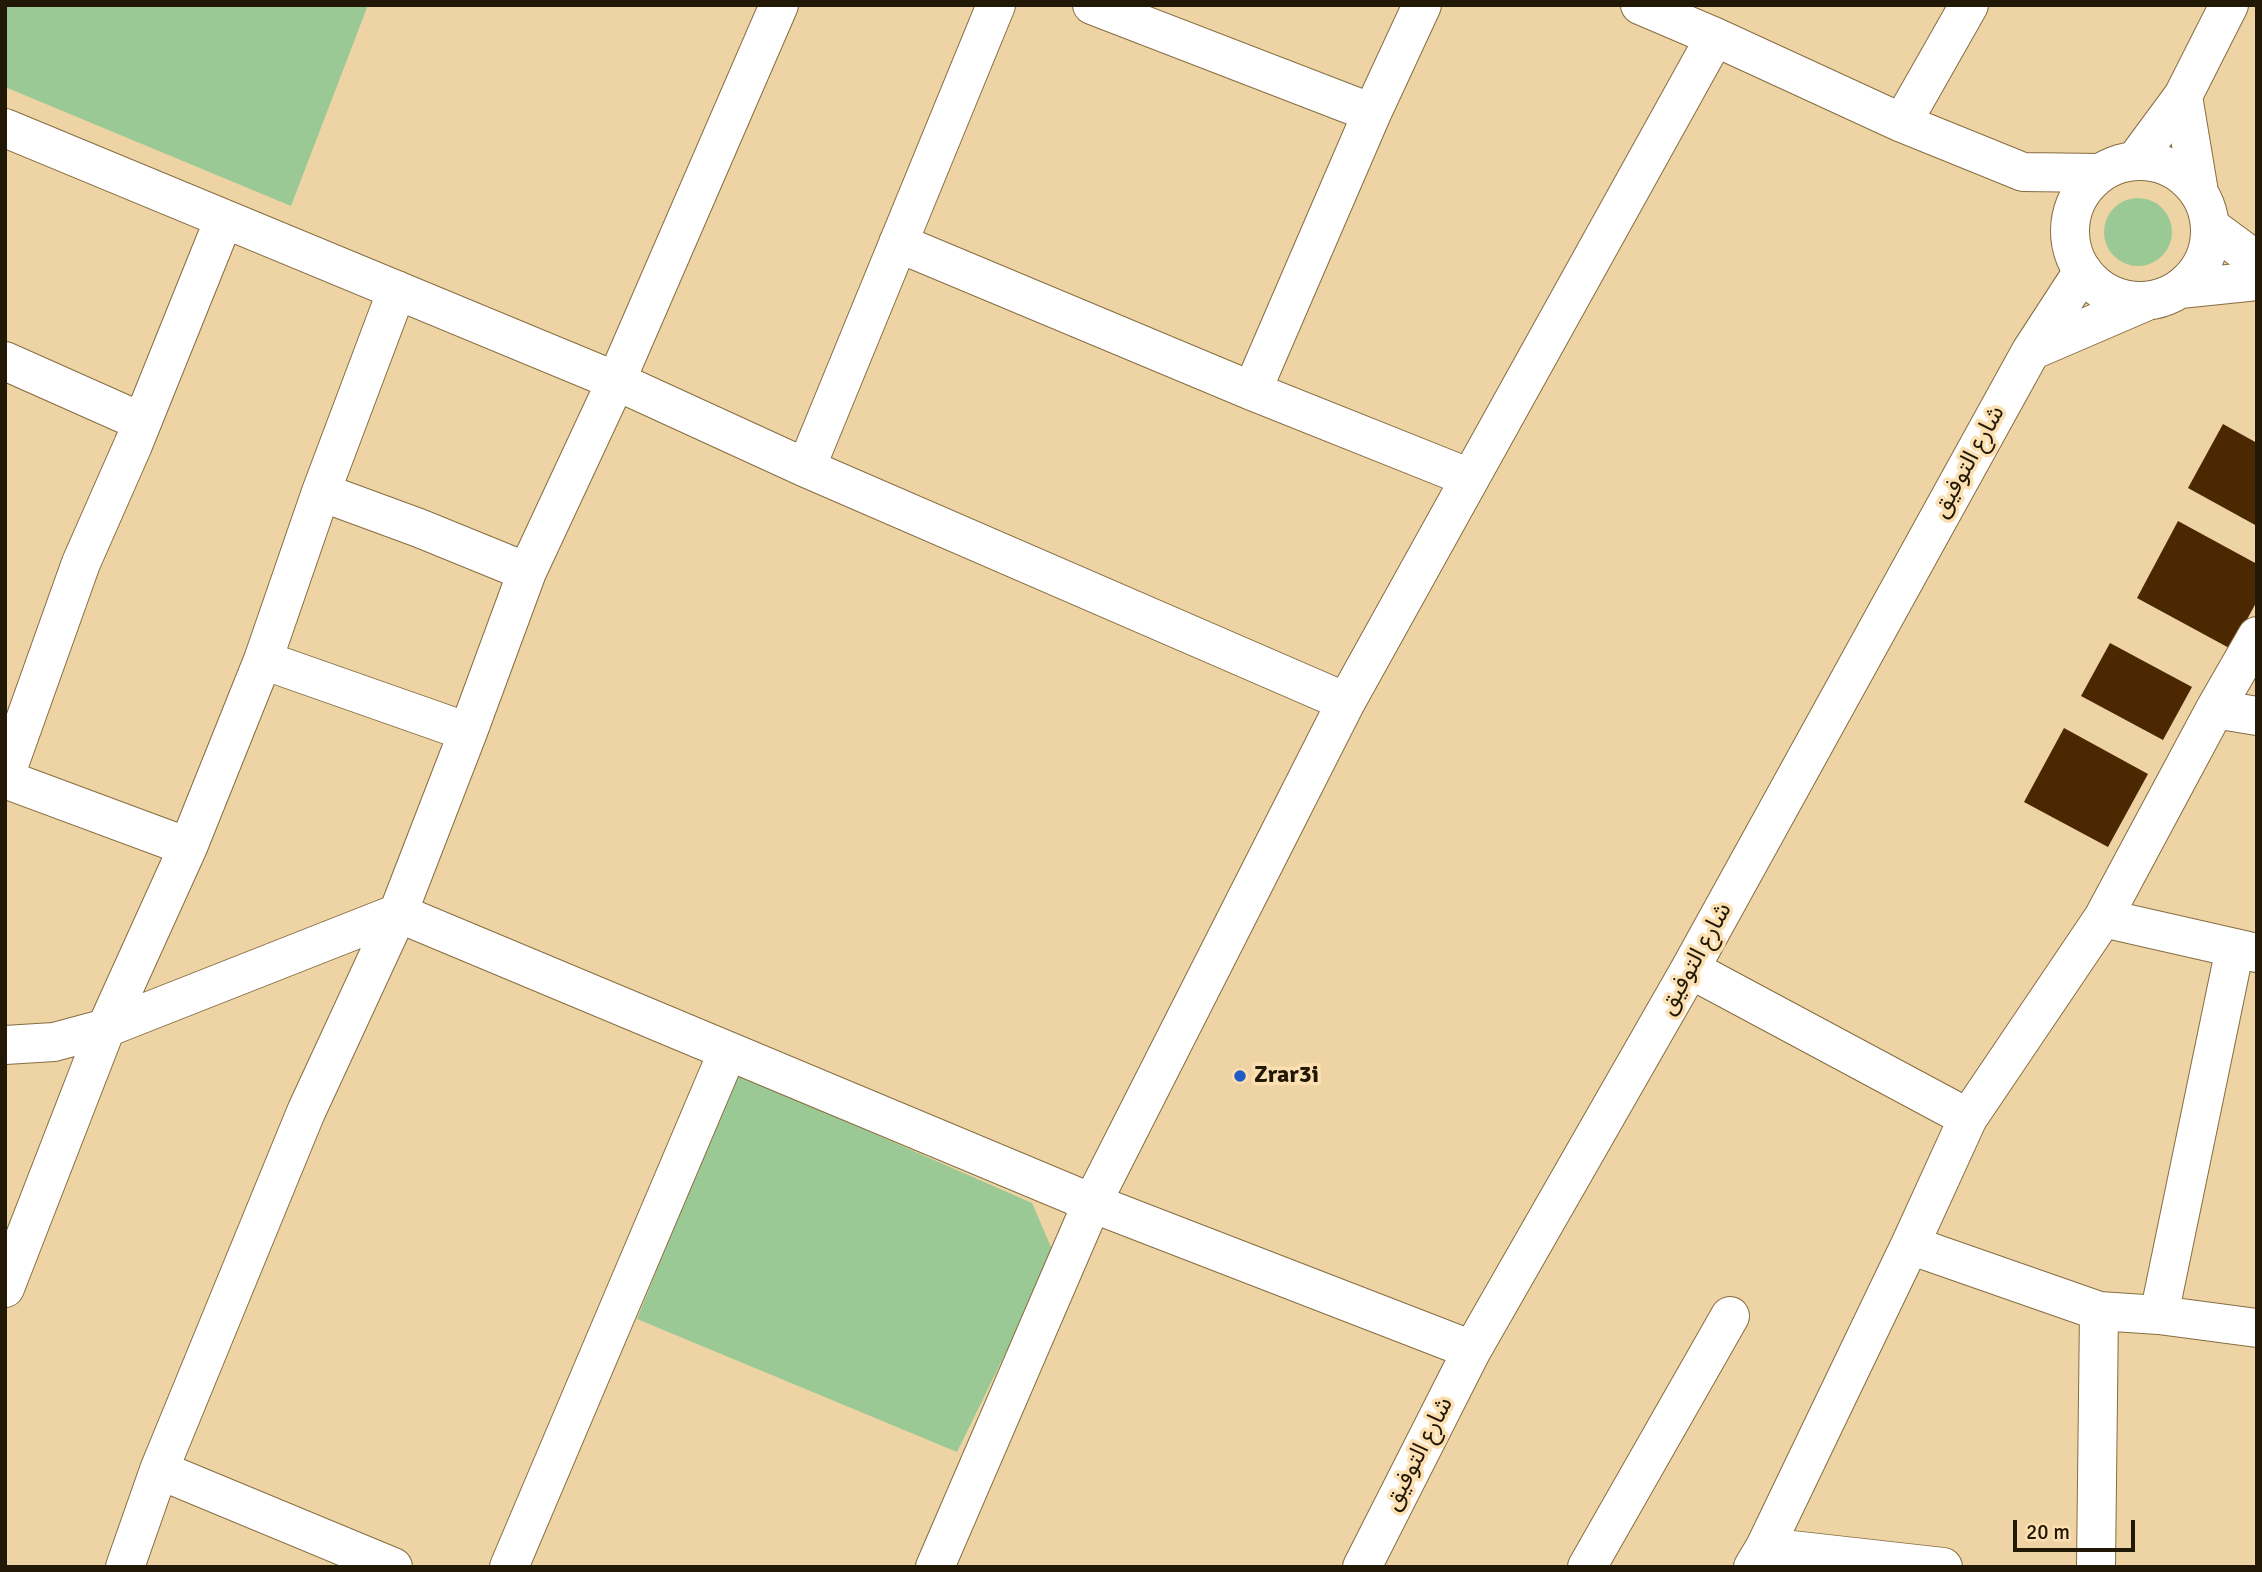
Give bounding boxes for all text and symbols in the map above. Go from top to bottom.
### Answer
street label: شارع التوفيق [1927,401,2011,523]
street label: شارع التوفيق [1654,898,1738,1020]
place label: Zrar3i [1254,1062,1319,1090]
marker: Zrar3i [1232,1068,1248,1084]
street label: شارع التوفيق [1378,1393,1460,1515]
scale bar [2017,1506,2140,1550]
text: 20 m [2026,1519,2070,1545]

